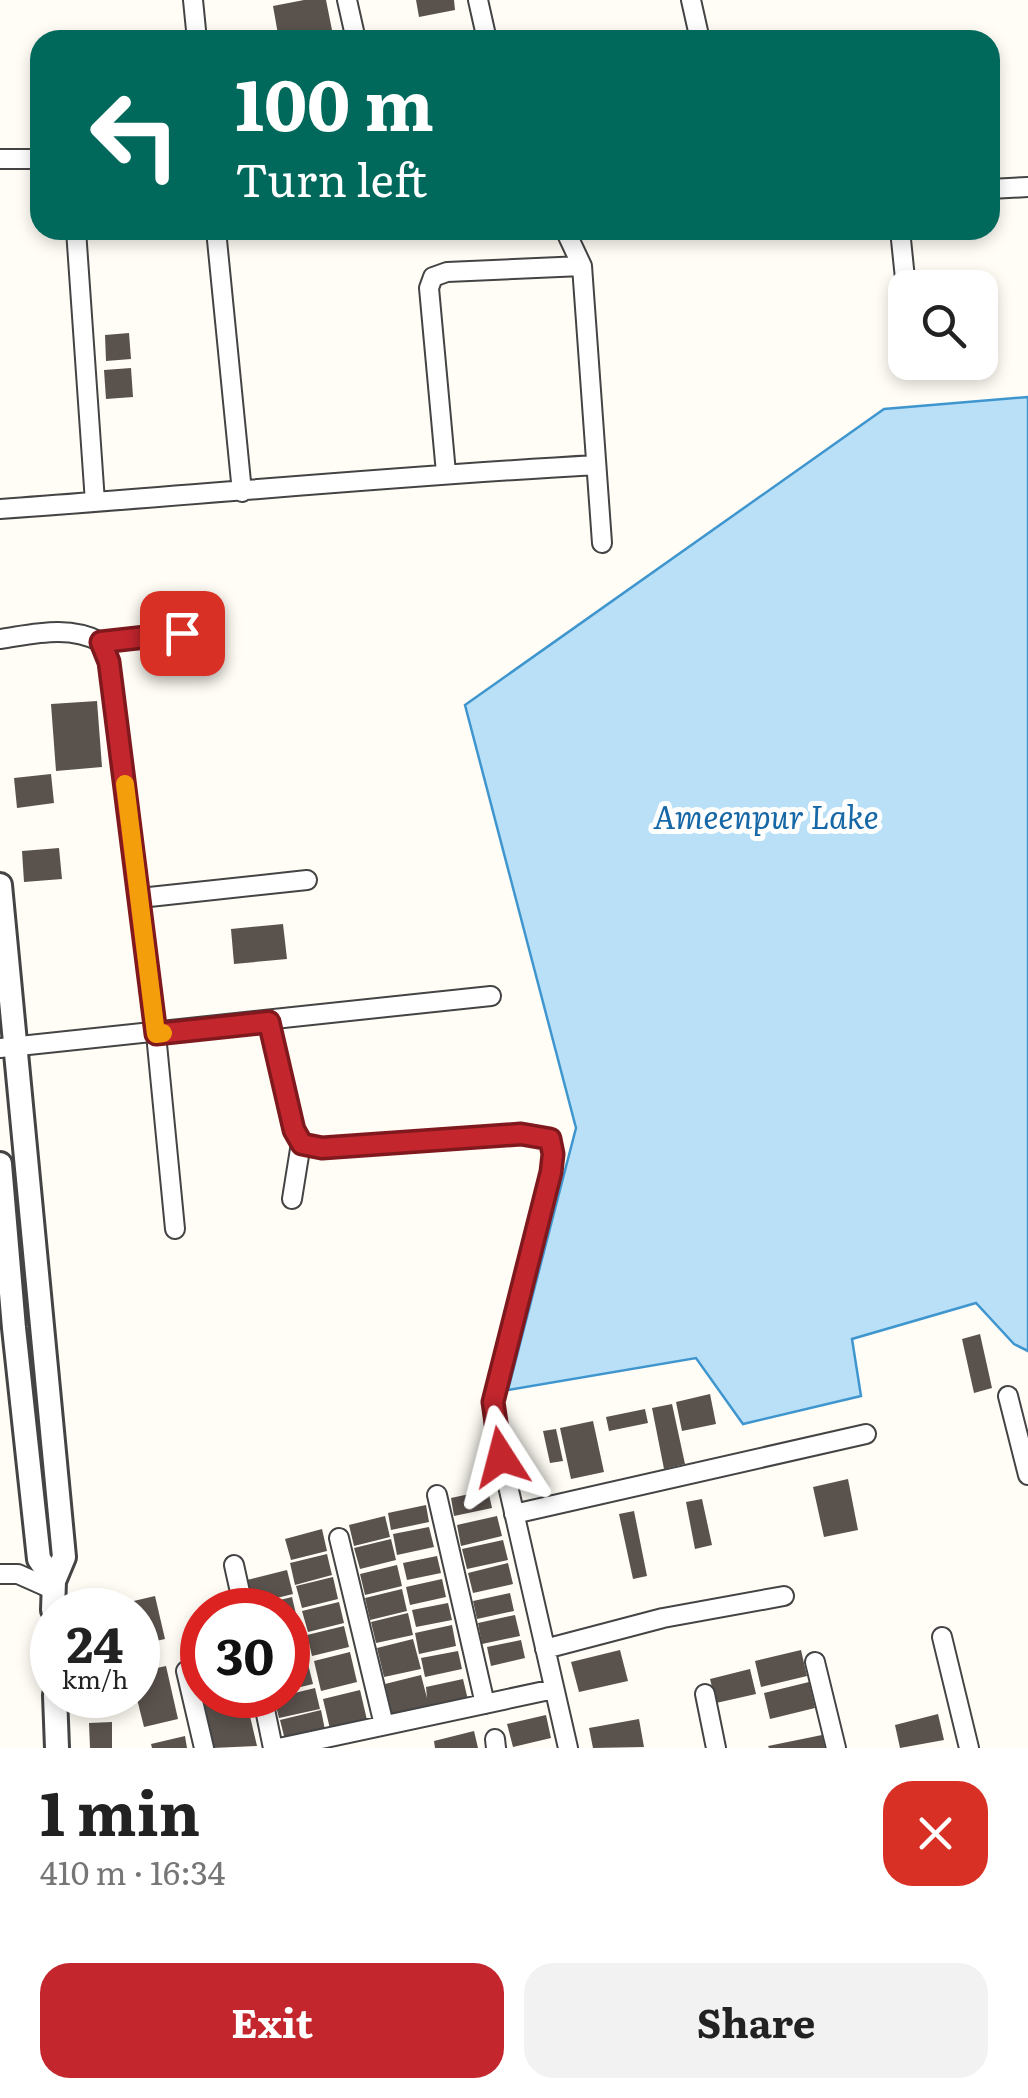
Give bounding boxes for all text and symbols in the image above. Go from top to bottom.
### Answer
text: 100 m [235,49,434,153]
icon: left [70,70,200,200]
text: Turn left [235,144,427,211]
map controls [888,270,998,380]
button: search [888,270,998,380]
pin [140,591,225,676]
icon: arrive [155,606,210,661]
water label: Ameenpur Lake [653,791,879,839]
position arrow [449,1405,553,1509]
speed limit sign: 30 [180,1588,310,1718]
text: 24 [66,1604,123,1678]
text: km/h [62,1660,128,1697]
text: 1 min [40,1765,200,1854]
button: close [883,1781,988,1886]
text: 410 m · 16:34 [40,1847,225,1895]
button: Exit [40,1963,504,2078]
button: Share [524,1963,988,2078]

